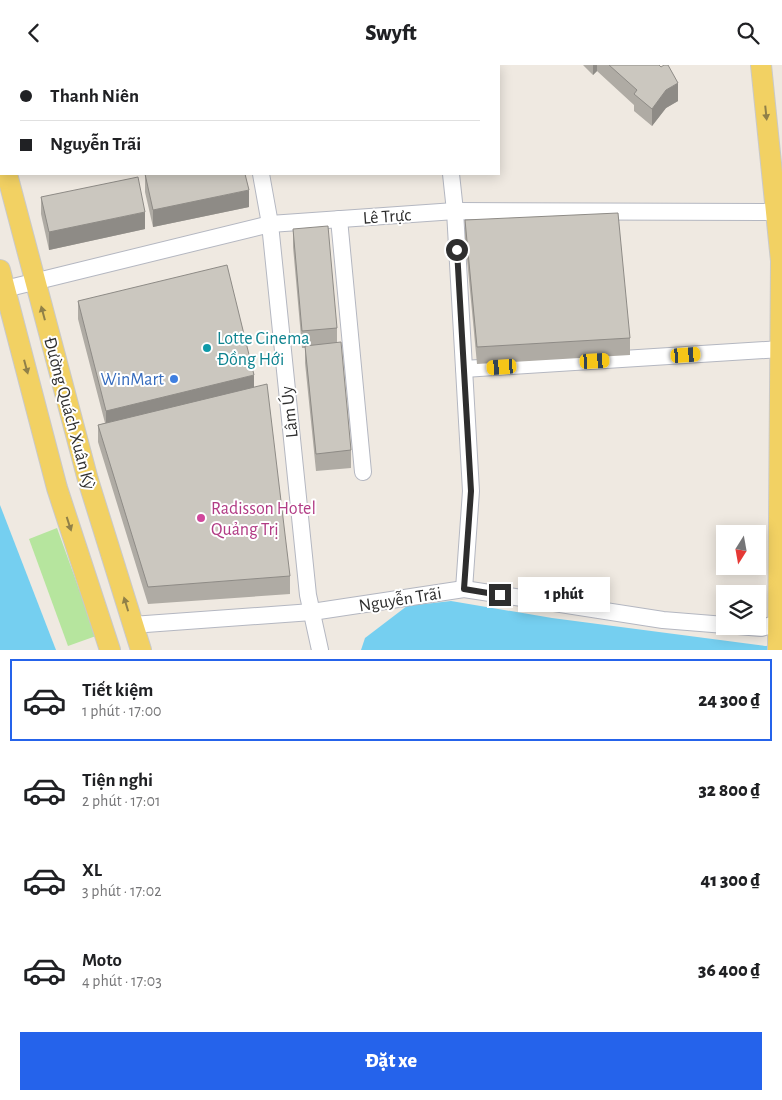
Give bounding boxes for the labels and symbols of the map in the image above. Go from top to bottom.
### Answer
one-way arrow [762,106,770,122]
street label: Lê Trực [362,206,412,228]
route start [446,239,468,261]
one-way arrow [38,305,46,320]
place label: Lotte Cinema Đồng Hới [217,330,310,369]
street label: Đường Quách Xuân Kỳ [40,335,98,492]
marker: Lotte Cinema Đồng Hới [201,342,213,354]
car [670,346,701,364]
car [579,353,610,369]
car [486,358,517,376]
one-way arrow [22,360,30,375]
place label: WinMart [101,371,164,389]
marker: WinMart [168,373,180,385]
street label: Lâm Úy [275,385,302,439]
place label: Radisson Hotel Quảng Trị [211,500,316,539]
marker: Radisson Hotel Quảng Trị [195,512,207,524]
one-way arrow [65,517,73,532]
north arrow [716,525,766,575]
callout: 1 phút [518,577,610,613]
street label: Nguyễn Trãi [357,583,443,615]
route end [489,584,511,606]
one-way arrow [121,596,129,611]

